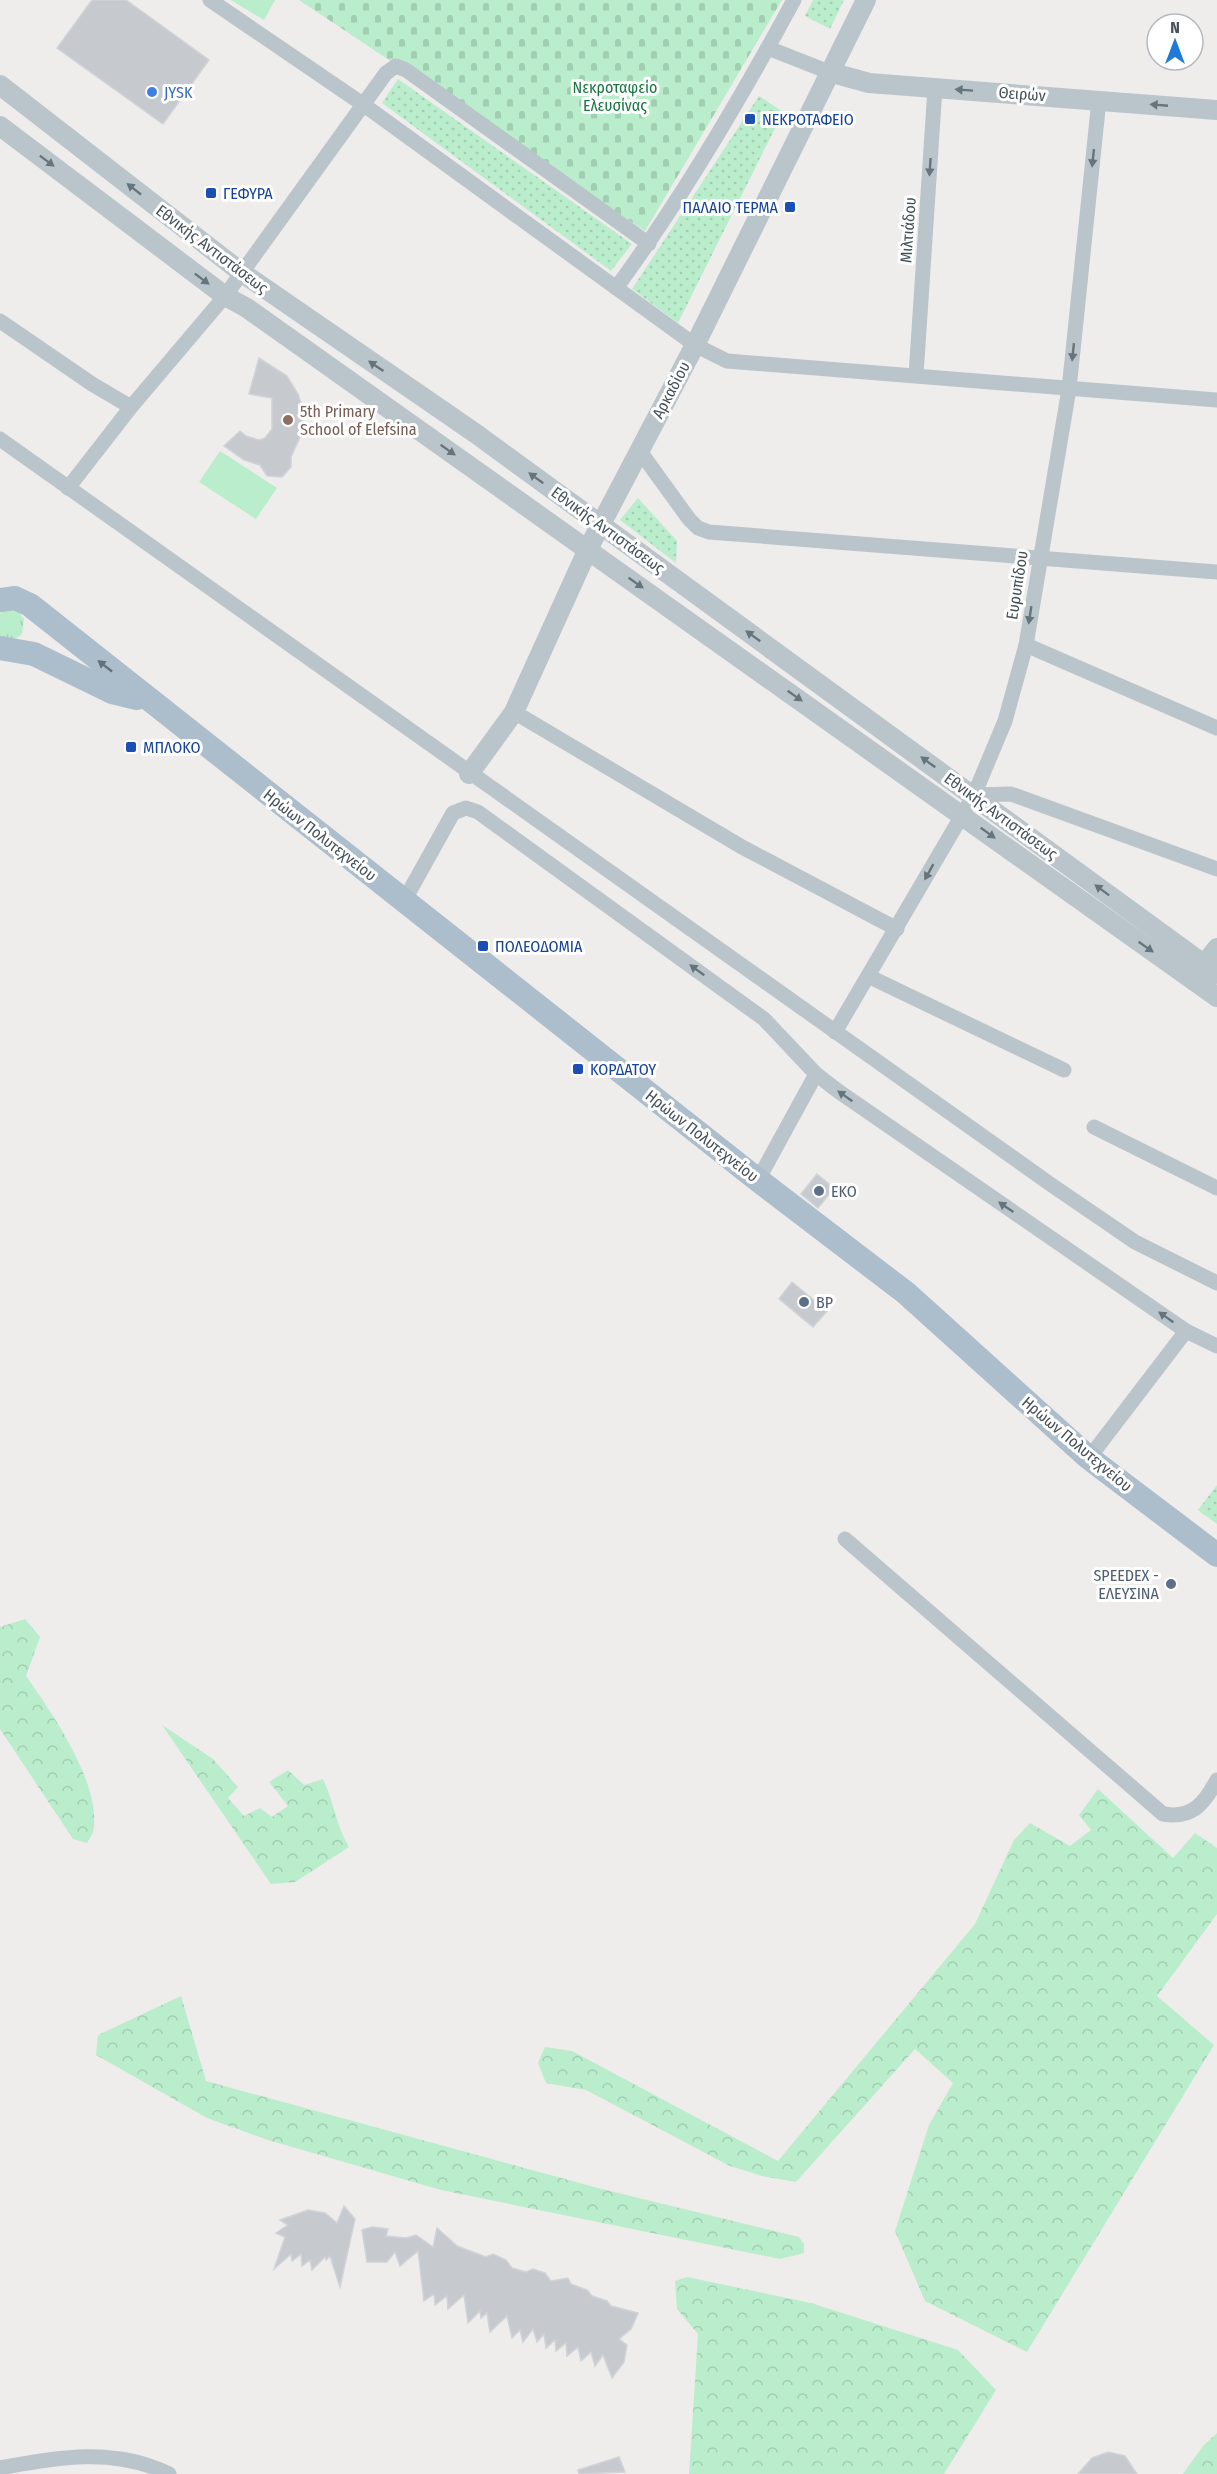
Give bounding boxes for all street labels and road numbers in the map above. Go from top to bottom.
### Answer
street label: Θειρών [998,83,1046,105]
street label: Μιλτιάδου [896,196,920,264]
street label: Εθνικής Αντιστάσεως [152,201,272,297]
street label: Αρκαδίου [648,358,694,422]
street label: Εθνικής Αντιστάσεως [548,483,668,578]
street label: Ευρυπίδου [1002,549,1032,621]
street label: Εθνικής Αντιστάσεως [941,769,1061,864]
street label: Ηρώων Πολυτεχνείου [260,785,380,885]
street label: Ηρώων Πολυτεχνείου [642,1086,762,1186]
street label: Ηρώων Πολυτεχνείου [1018,1392,1136,1496]

